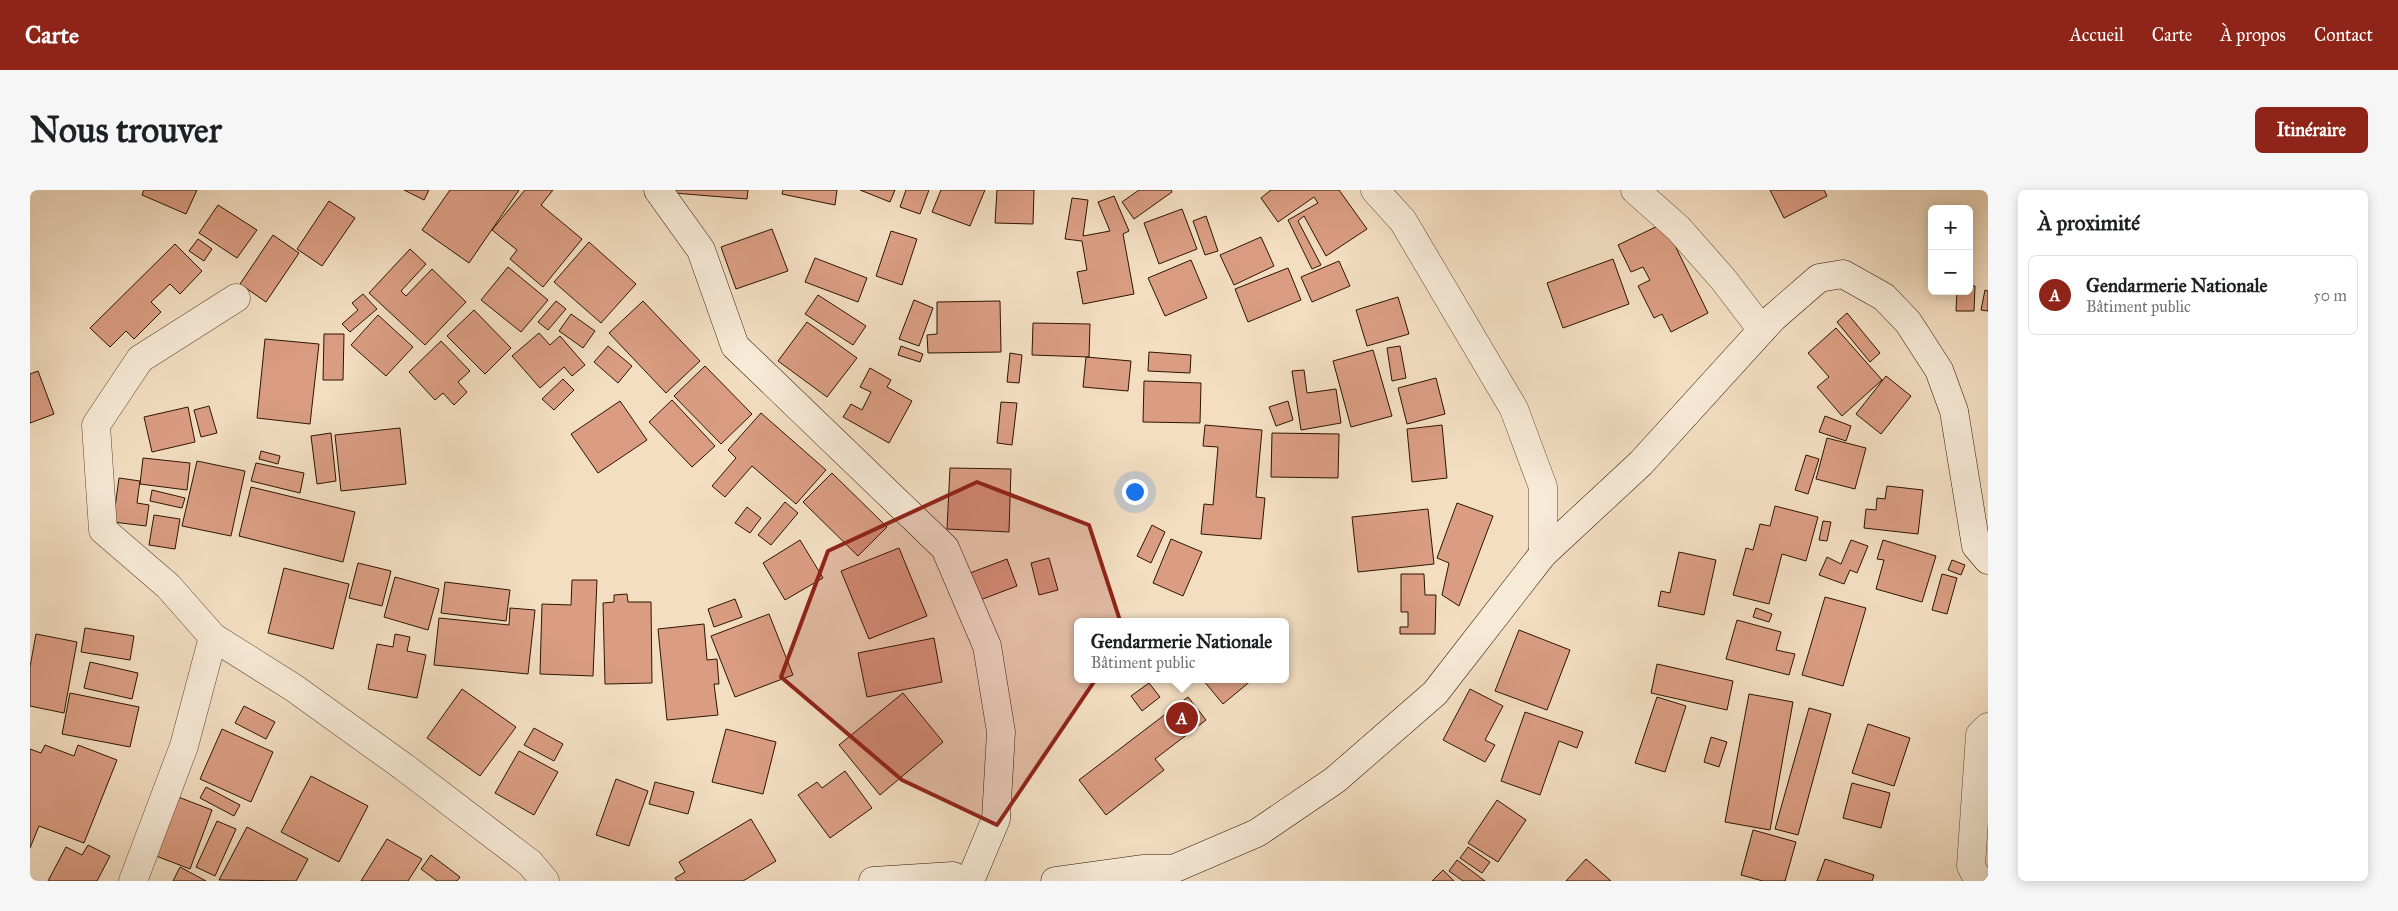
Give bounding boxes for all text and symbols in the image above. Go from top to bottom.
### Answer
text: Carte [25,20,79,50]
text: Accueil [2070,24,2124,46]
text: Carte [2152,24,2192,46]
text: À propos [2220,24,2286,46]
text: Contact [2314,24,2373,46]
button: Itinéraire [2255,107,2368,153]
text: Nous trouver [30,109,222,152]
map controls [1928,205,1973,295]
button: + [1928,205,1973,250]
text: À proximité [2038,210,2140,236]
button: − [1928,250,1973,295]
text: Gendarmerie Nationale [2086,274,2267,297]
text: A [2050,286,2060,305]
text: 50 m [2313,286,2347,305]
text: Bâtiment public [2086,297,2191,316]
your location [1122,479,1148,505]
popup [1074,618,1289,683]
text: Gendarmerie Nationale [1091,630,1272,653]
text: Bâtiment public [1091,653,1196,672]
pin: A [1166,699,1198,737]

